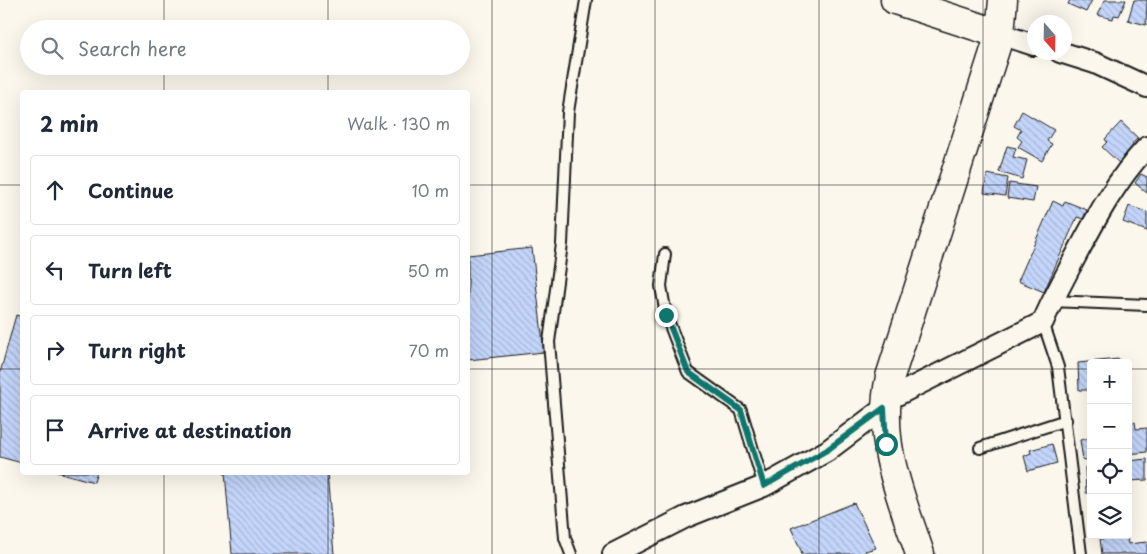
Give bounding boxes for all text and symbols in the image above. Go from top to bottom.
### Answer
north arrow [1027,15,1072,60]
search box [20,20,470,75]
icon: search [38,34,66,62]
text: Search here [78,34,187,62]
text: 2 min [40,107,99,139]
text: Walk · 130 m [347,111,450,135]
icon: ahead [41,176,69,204]
text: Continue [88,176,174,204]
text: 10 m [412,178,449,202]
icon: left [41,256,69,284]
text: Turn left [88,256,172,284]
text: 50 m [408,258,449,282]
route end [655,304,678,327]
icon: right [41,336,69,364]
text: Turn right [88,336,186,364]
text: 70 m [409,338,449,362]
map controls [1087,359,1132,539]
button: + [1087,359,1132,404]
button: − [1087,404,1132,449]
icon: arrive [41,416,69,444]
text: Arrive at destination [88,416,292,444]
route start [875,433,898,456]
button: locate [1087,449,1132,494]
button: layers [1087,494,1132,539]

